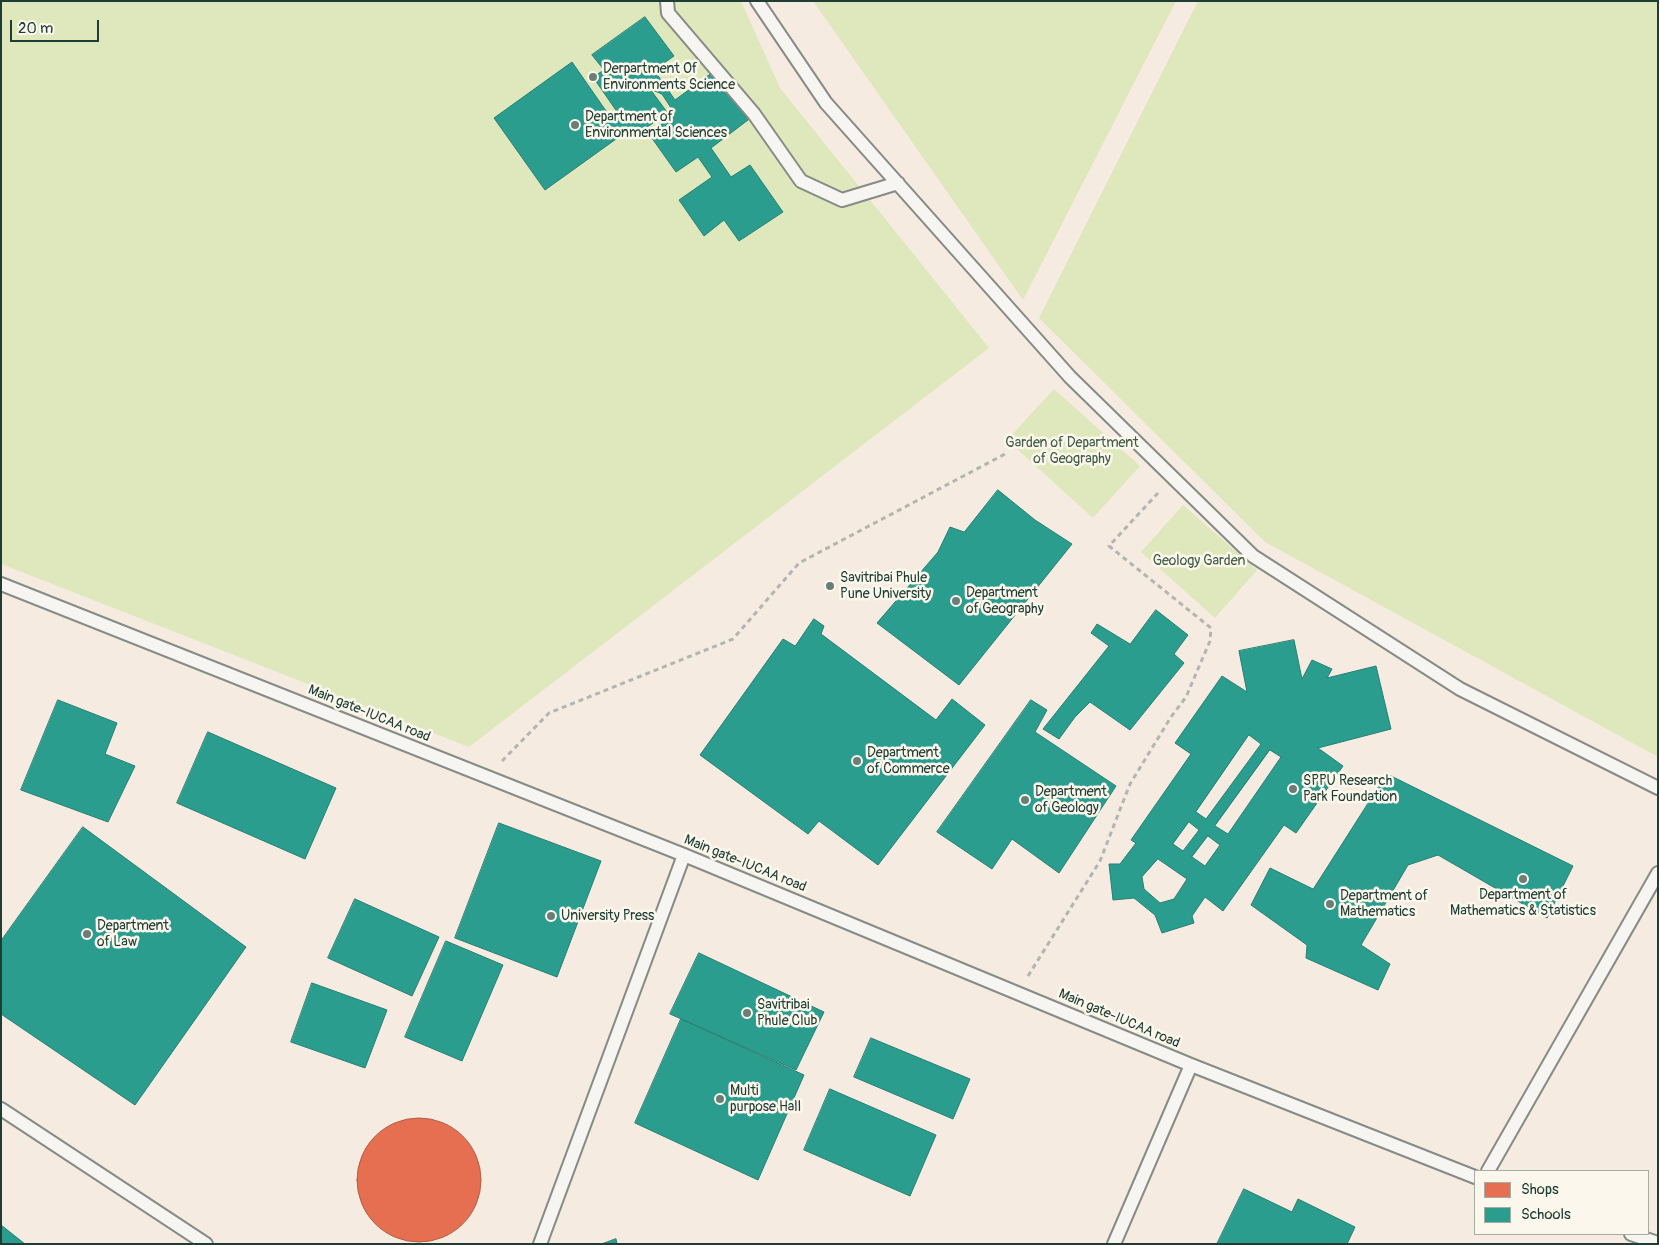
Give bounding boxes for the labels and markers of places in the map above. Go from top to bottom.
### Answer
place label: Derpartment Of Environments Science [603,61,735,94]
marker: Derpartment Of Environments Science [587,71,599,83]
place label: Department of Environmental Sciences [585,109,727,142]
marker: Department of Environmental Sciences [569,119,581,131]
place label: Savitribai Phule Pune University [840,570,931,602]
marker: Savitribai Phule Pune University [824,580,836,592]
place label: Department of Geography [966,585,1044,618]
marker: Department of Geography [950,595,962,607]
place label: Department of Commerce [867,745,950,778]
marker: Department of Commerce [851,755,863,767]
place label: SPPU Research Park Foundation [1303,773,1397,806]
marker: SPPU Research Park Foundation [1287,783,1299,795]
place label: Department of Geology [1035,784,1107,816]
marker: Department of Geology [1019,794,1031,806]
marker: Department of Mathematics & Statistics [1517,873,1529,885]
place label: Department of Mathematics & Statistics [1450,887,1596,920]
place label: Department of Mathematics [1340,888,1428,920]
marker: Department of Mathematics [1324,898,1336,910]
place label: University Press [561,908,654,924]
marker: University Press [545,910,557,922]
place label: Department of Law [97,918,169,950]
marker: Department of Law [81,928,93,940]
place label: Savitribai Phule Club [757,997,817,1030]
marker: Savitribai Phule Club [741,1007,753,1019]
place label: Multi purpose Hall [730,1083,801,1116]
marker: Multi purpose Hall [714,1093,726,1105]

